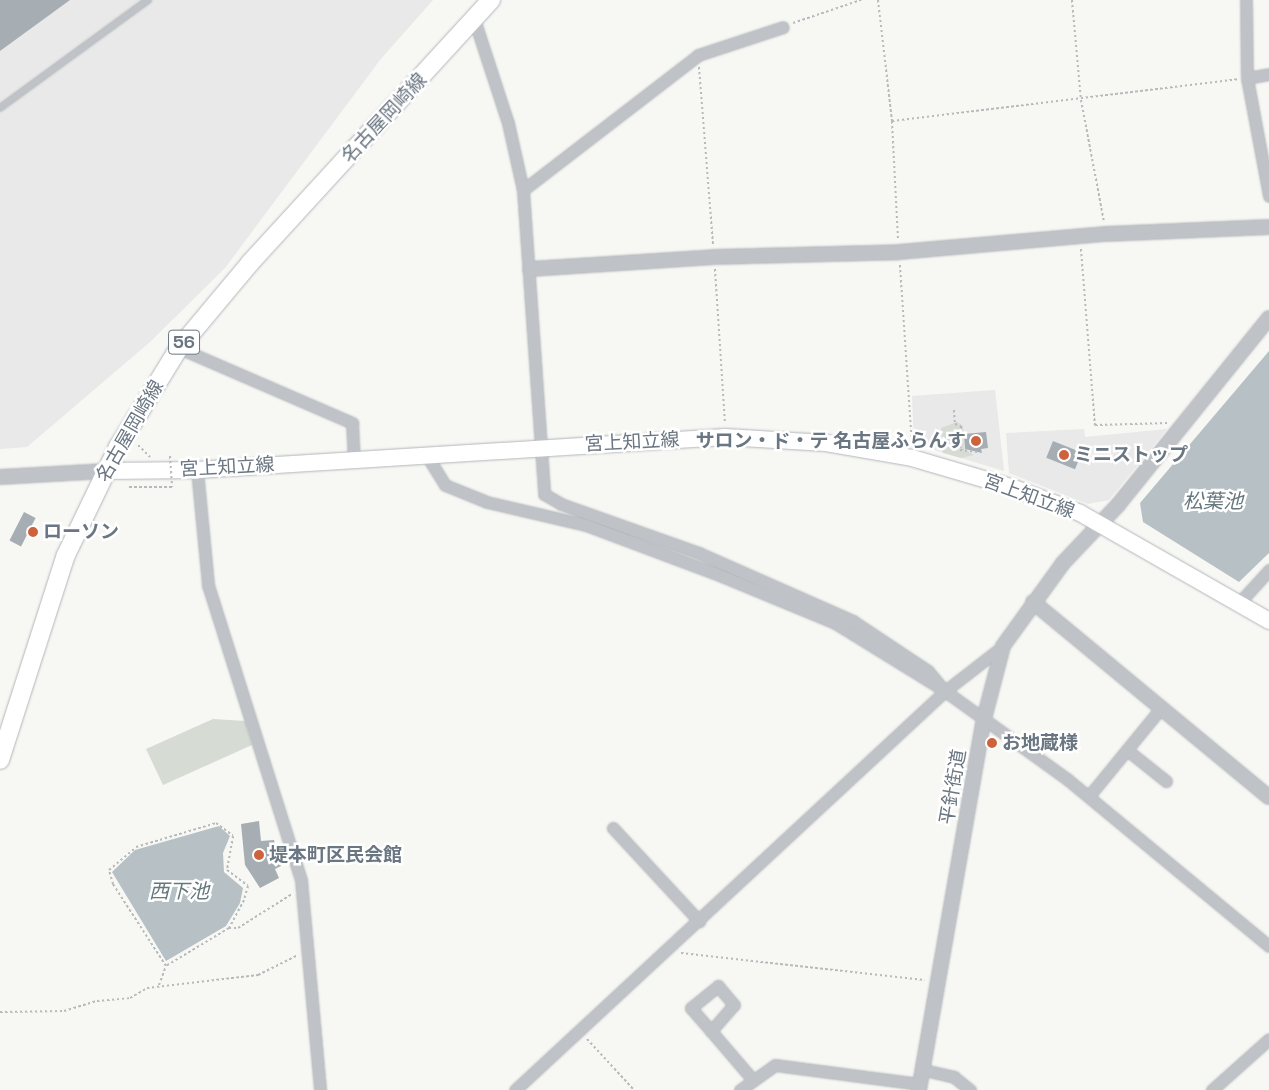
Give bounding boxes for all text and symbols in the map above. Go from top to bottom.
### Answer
street label: 名古屋岡崎線 [337,69,431,167]
road number: 56 [168,327,200,358]
street label: 名古屋岡崎線 [92,376,168,486]
street label: 宮上知立線 [584,428,680,456]
place label: サロン・ド・テ 名古屋ふらんす [695,430,966,452]
marker: サロン・ド・テ 名古屋ふらんす [970,435,982,447]
place label: ミニストップ [1074,444,1188,466]
marker: ミニストップ [1058,449,1070,461]
street label: 宮上知立線 [179,453,275,481]
street label: 宮上知立線 [980,469,1078,523]
water label: 松葉池 [1183,489,1243,513]
place label: ローソン [43,521,119,543]
marker: ローソン [27,526,39,538]
place label: お地蔵様 [1002,732,1078,754]
marker: お地蔵様 [986,737,998,749]
street label: 平針街道 [935,748,971,826]
place label: 堤本町区民会館 [269,844,402,866]
marker: 堤本町区民会館 [253,849,265,861]
water label: 西下池 [149,879,209,903]

